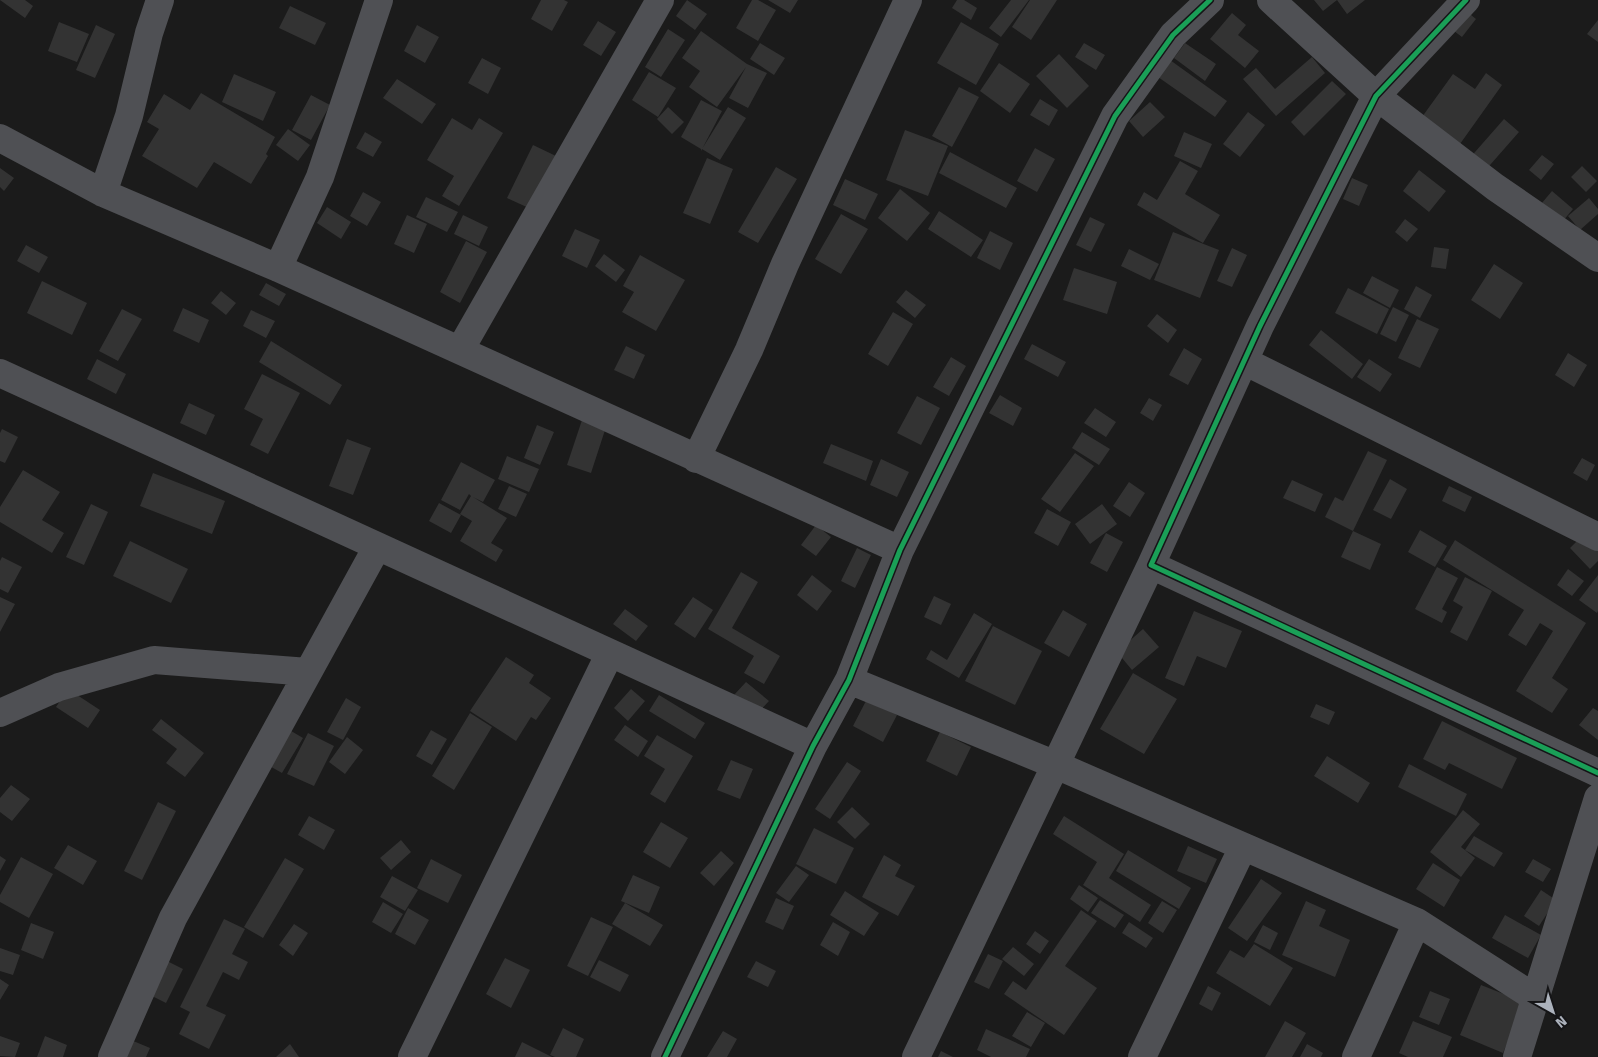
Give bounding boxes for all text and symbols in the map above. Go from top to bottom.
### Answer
north arrow [1528,987,1578,1037]
text: N [1552,1012,1570,1031]

